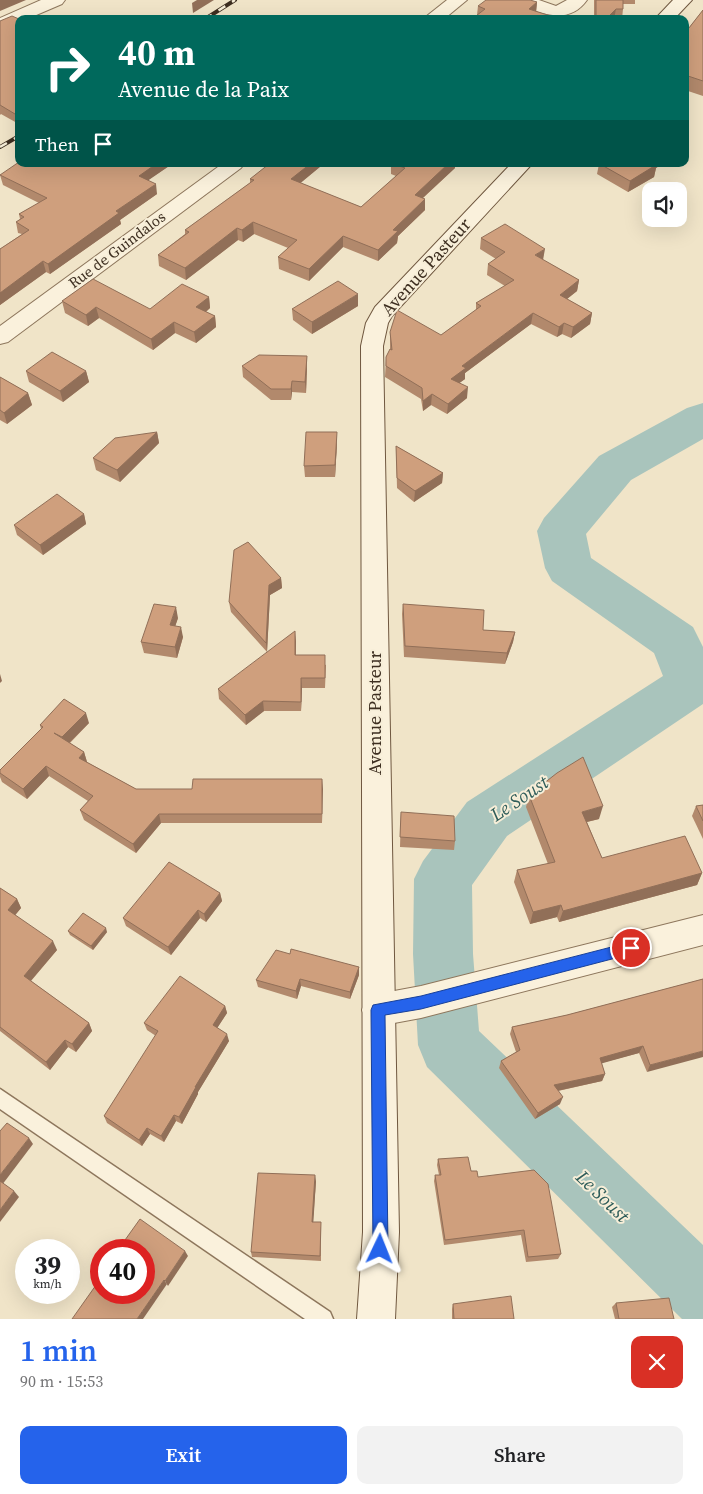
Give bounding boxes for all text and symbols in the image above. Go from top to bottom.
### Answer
text: 40 m [118,29,195,77]
icon: right [35,35,100,100]
text: Avenue de la Paix [118,74,289,104]
icon: arrive [89,130,117,158]
text: Then [35,131,79,157]
map controls [642,182,687,227]
button: sound [642,182,687,227]
street label: Rue de Guindalos [64,206,170,293]
street label: Avenue Pasteur [375,212,477,321]
street label: Avenue Pasteur [362,651,387,775]
water label: Le Soust [484,769,554,828]
pin [610,927,652,969]
icon: arrive [617,934,645,962]
water label: Le Soust [570,1163,636,1228]
position arrow [353,1222,405,1274]
speed limit sign: 40 [90,1239,155,1304]
text: 39 [34,1248,61,1282]
text: km/h [33,1276,62,1292]
text: 1 min [20,1330,97,1371]
button: close [631,1336,683,1388]
text: 90 m · 15:53 [20,1370,103,1392]
button: Exit [20,1426,347,1484]
button: Share [357,1426,683,1484]

